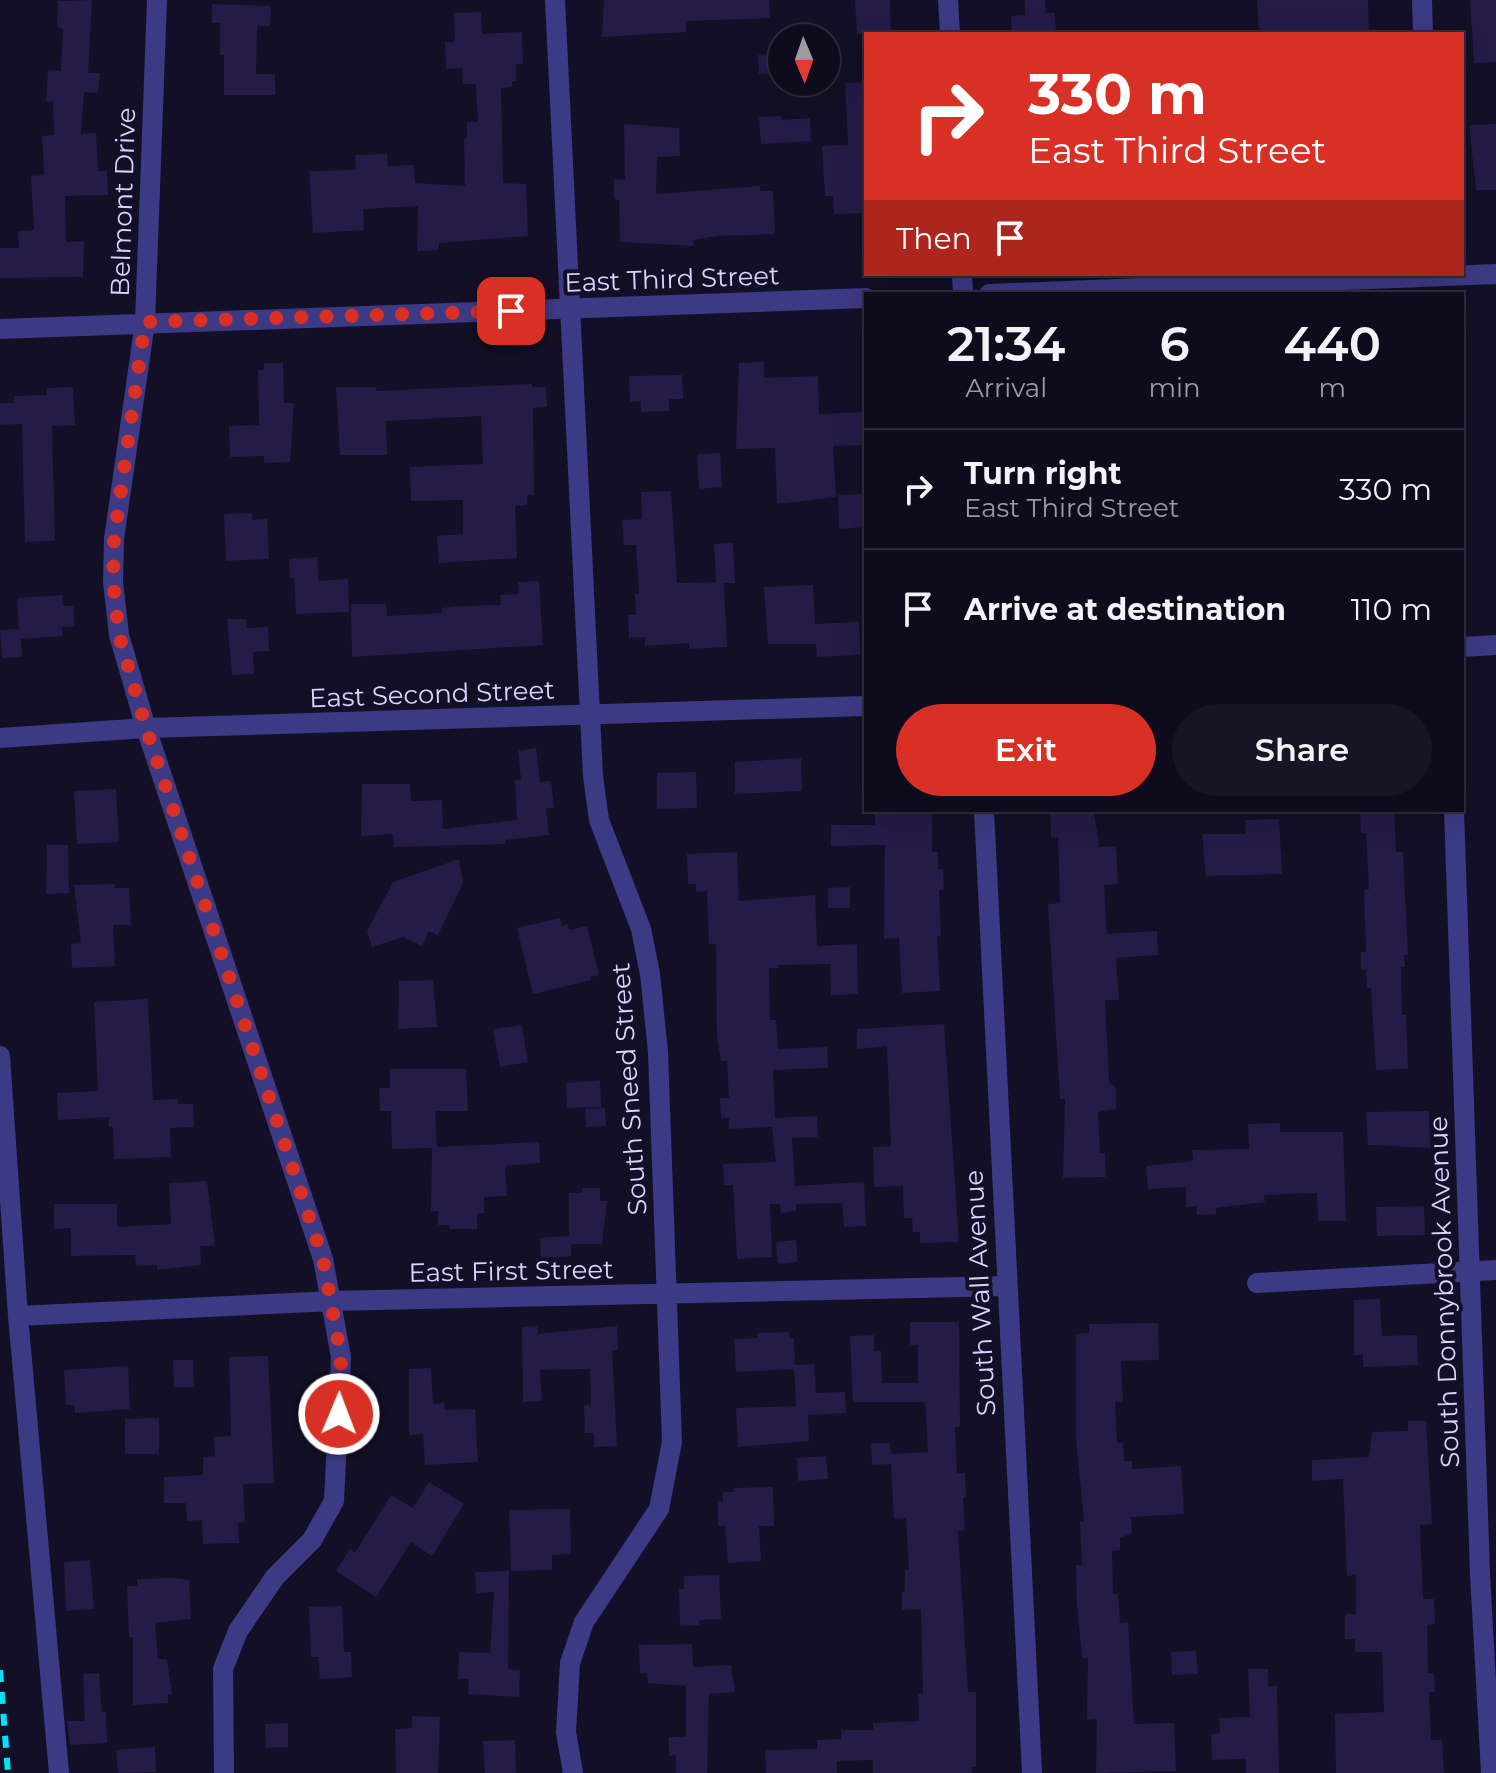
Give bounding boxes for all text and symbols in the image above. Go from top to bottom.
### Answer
north arrow [768,24,840,96]
map controls [768,24,840,96]
text: 330 m [1028,60,1207,128]
icon: right [896,64,1000,168]
street label: Belmont Drive [104,107,142,297]
text: East Third Street [1028,128,1326,172]
icon: arrive [988,216,1032,260]
text: Then [896,220,972,257]
street label: East Third Street [564,259,780,299]
pin [477,277,545,345]
icon: arrive [489,289,533,333]
text: 21:34 [947,315,1065,373]
text: 6 [1159,315,1190,373]
text: 440 [1284,315,1381,373]
text: Arrival [965,372,1047,404]
text: min [1148,372,1201,404]
text: m [1318,372,1346,404]
text: Turn right [964,455,1121,492]
icon: right [896,467,940,511]
text: 330 m [1339,471,1432,508]
text: East Third Street [964,492,1179,524]
icon: arrive [896,587,940,631]
text: Arrive at destination [964,591,1286,628]
text: 110 m [1351,591,1432,628]
street label: East Second Street [309,674,555,714]
button: Exit [896,704,1156,796]
button: Share [1172,704,1432,796]
street label: South Sneed Street [604,962,654,1216]
street label: South Donnybrook Avenue [1422,1116,1466,1468]
street label: South Wall Avenue [958,1169,1002,1417]
street label: East First Street [408,1253,614,1289]
position arrow [297,1372,381,1456]

